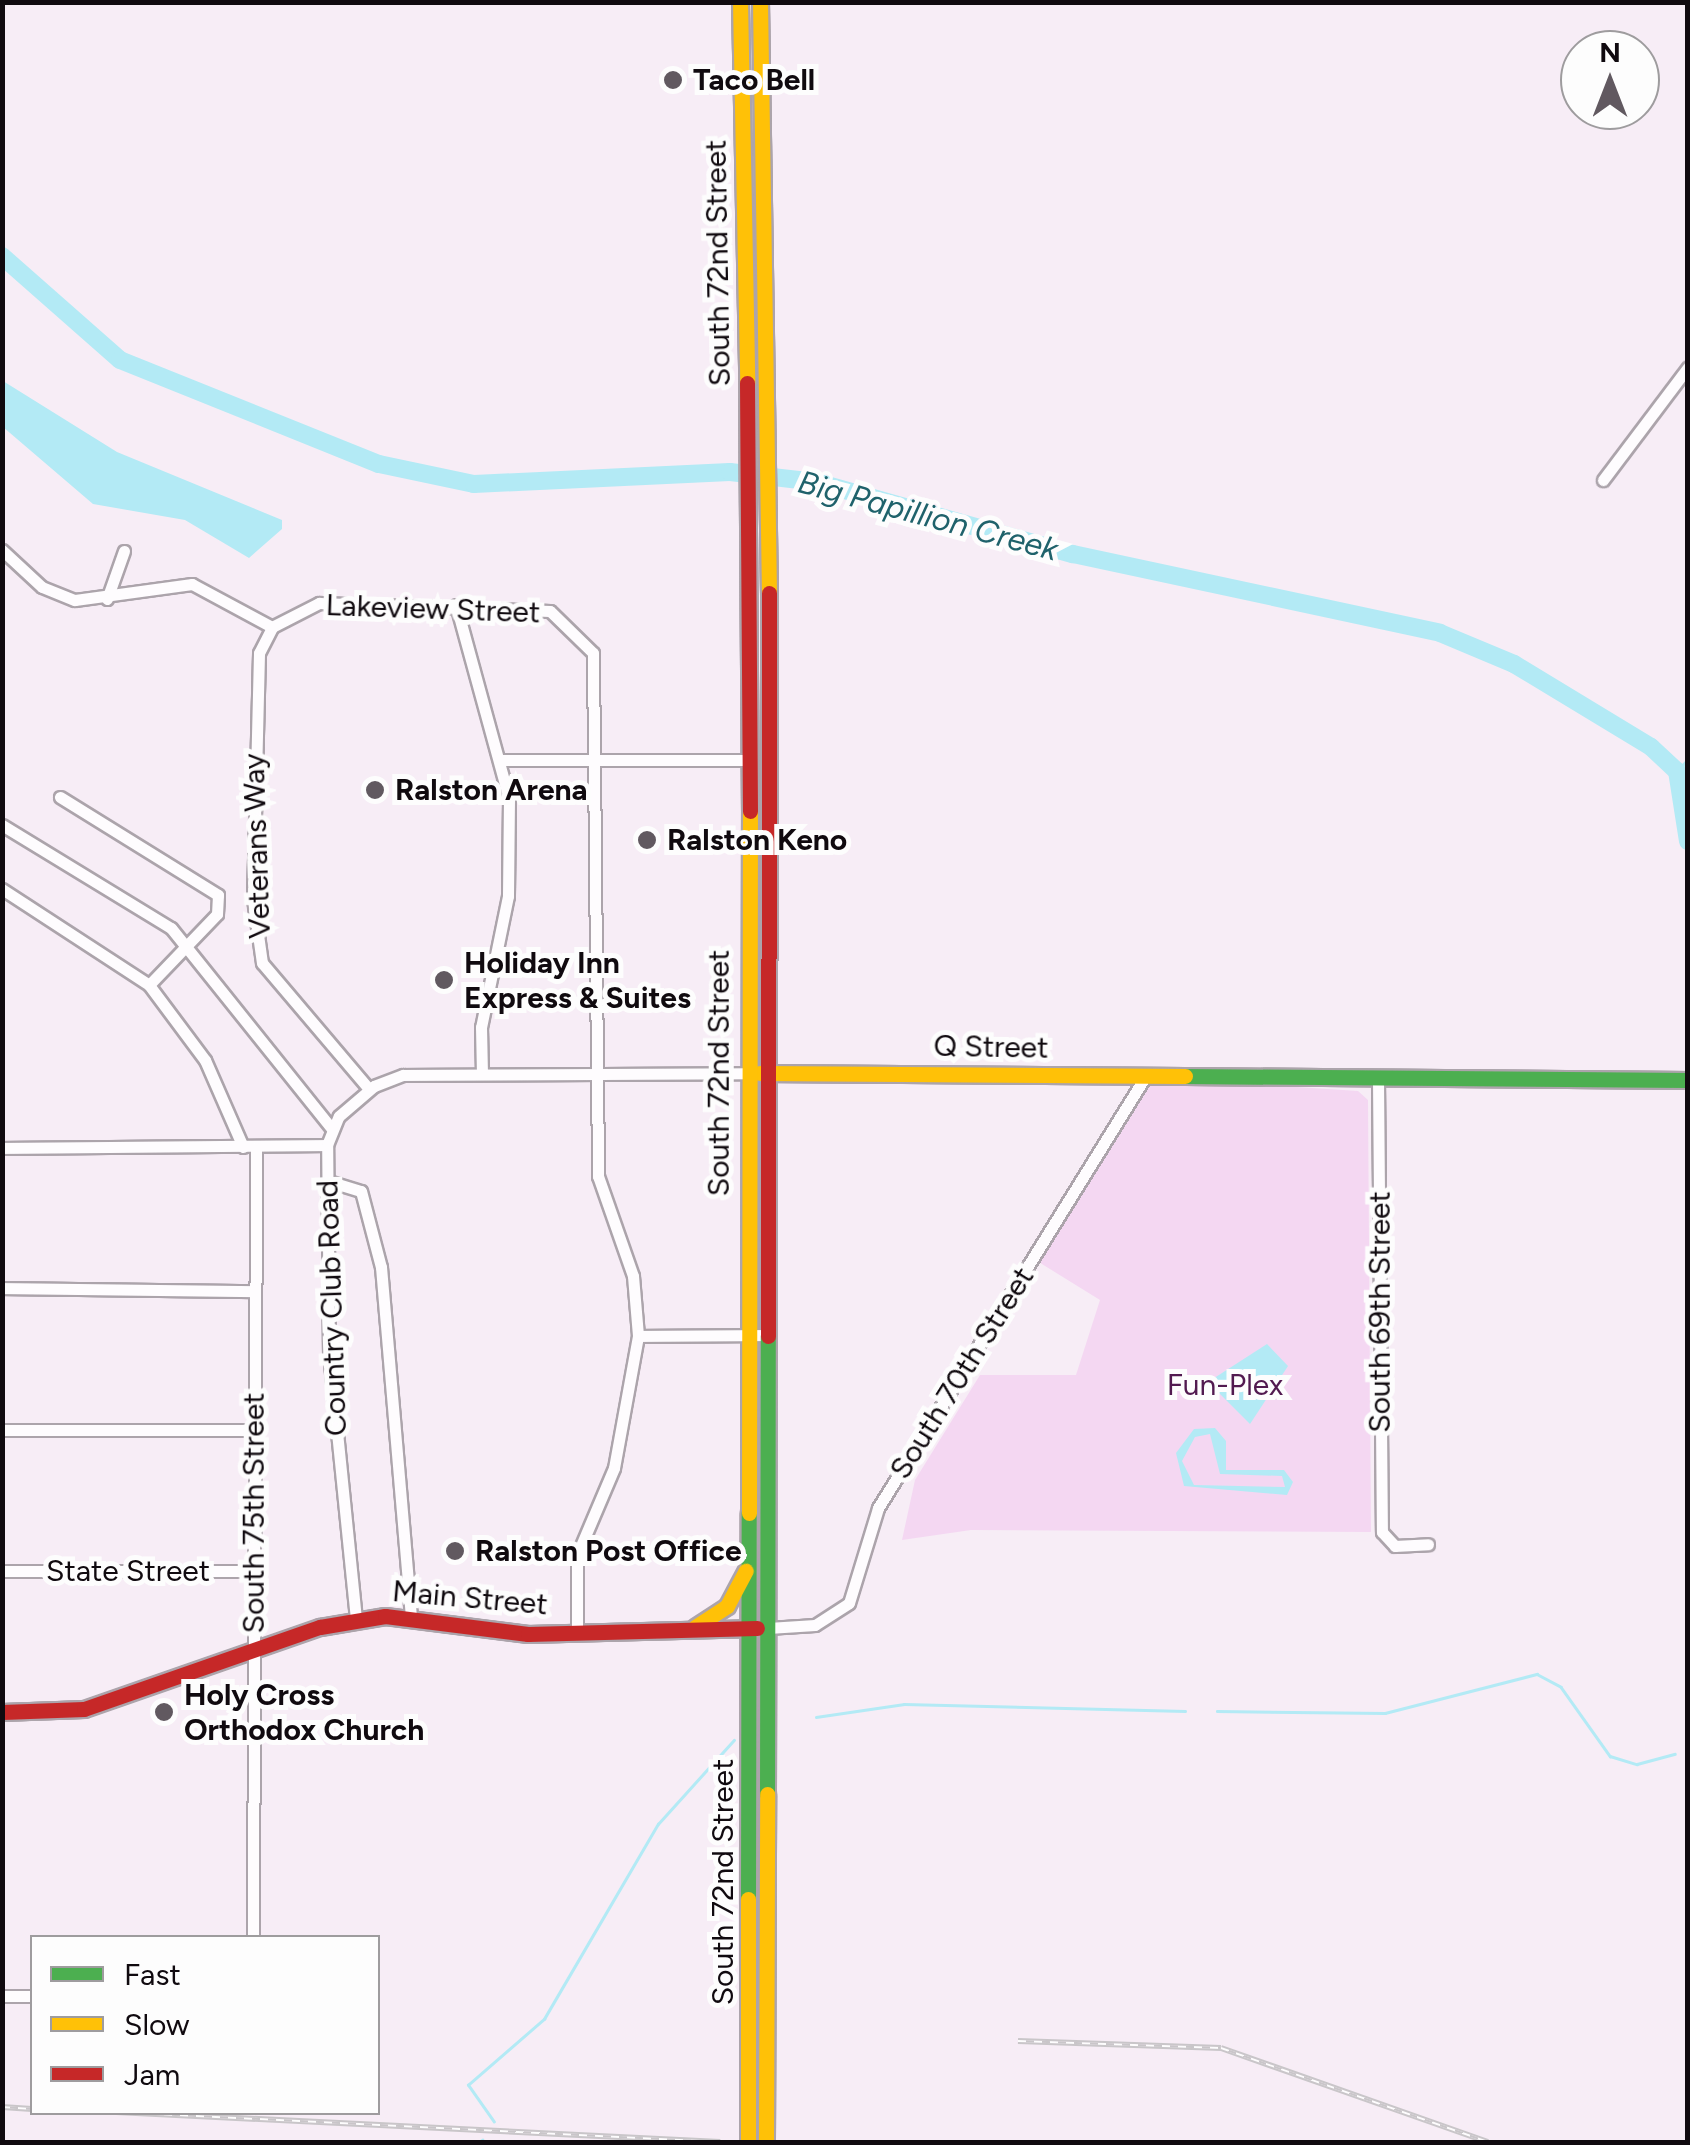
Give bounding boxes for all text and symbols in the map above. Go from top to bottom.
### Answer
north arrow [1560,30,1660,130]
text: N [1599,35,1621,69]
place label: Taco Bell [693,62,815,98]
marker: Taco Bell [662,69,684,91]
street label: South 72nd Street [698,139,738,387]
water label: Big Papillion Creek [794,463,1062,569]
street label: Lakeview Street [325,587,541,631]
street label: Veterans Way [236,753,278,939]
place label: Ralston Arena [395,772,588,808]
marker: Ralston Arena [364,779,386,801]
place label: Ralston Keno [667,822,847,858]
marker: Ralston Keno [636,829,658,851]
place label: Holiday Inn Express & Suites [464,945,691,1016]
street label: South 72nd Street [701,950,737,1196]
marker: Holiday Inn Express & Suites [433,969,455,991]
street label: Q Street [933,1028,1049,1066]
street label: Country Club Road [310,1179,354,1437]
street label: South 69th Street [1362,1191,1398,1433]
street label: South 70th Street [882,1260,1042,1486]
park label: Fun-Plex [1167,1367,1283,1403]
street label: South 75th Street [236,1393,272,1633]
place label: Ralston Post Office [475,1533,742,1569]
marker: Ralston Post Office [444,1540,466,1562]
street label: State Street [46,1553,210,1589]
street label: Main Street [391,1573,549,1623]
place label: Holy Cross Orthodox Church [184,1677,424,1748]
marker: Holy Cross Orthodox Church [153,1701,175,1723]
street label: South 72nd Street [705,1759,741,2005]
legend [30,1935,380,2115]
text: Fast [124,1956,181,1993]
text: Slow [124,2006,190,2043]
text: Jam [124,2056,180,2093]

